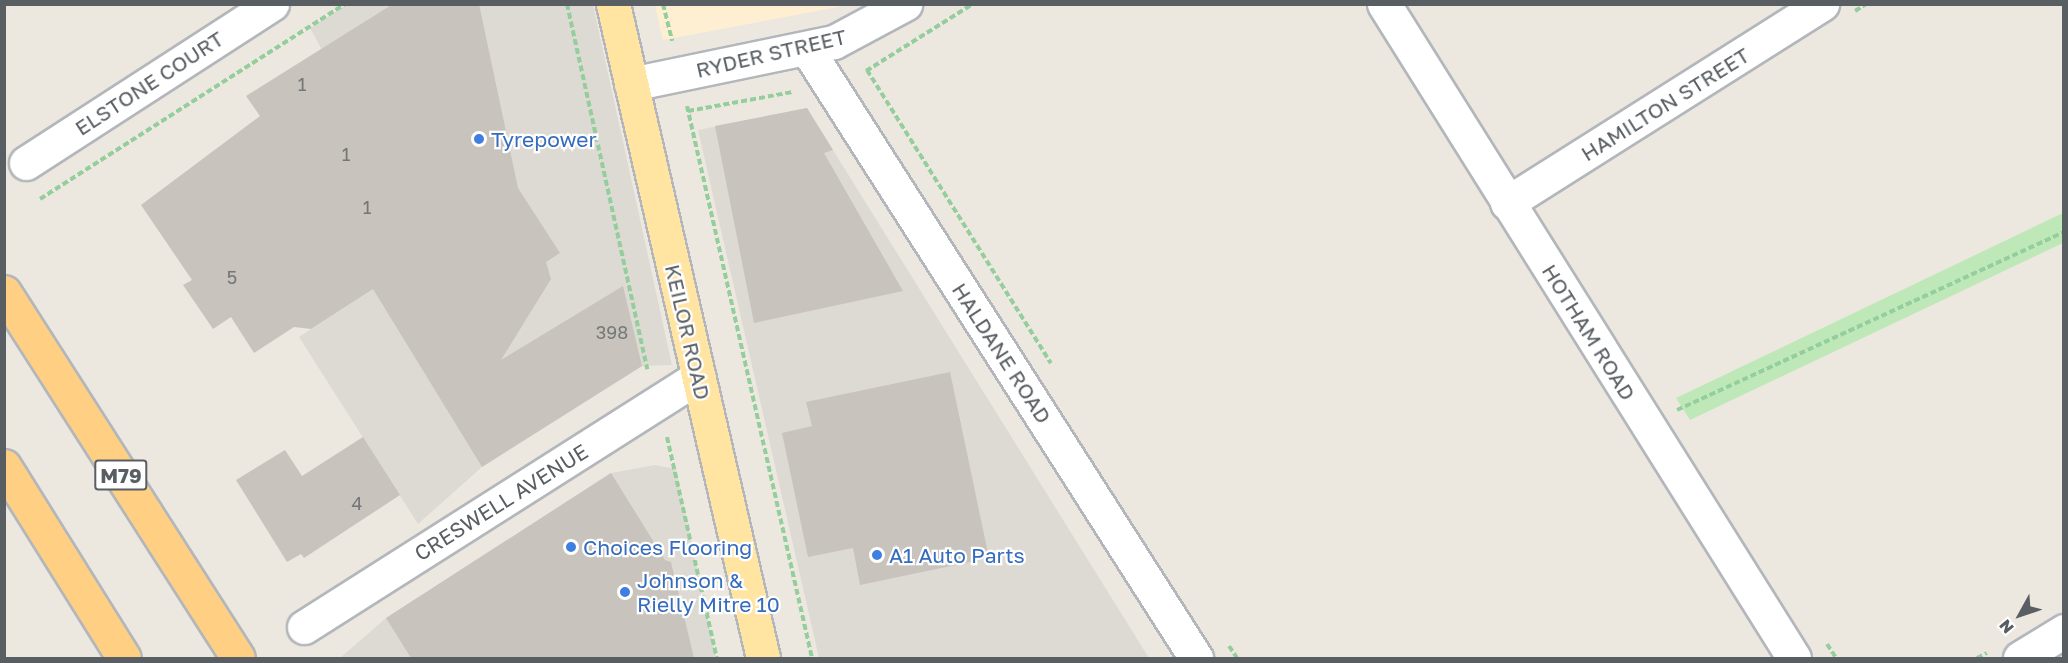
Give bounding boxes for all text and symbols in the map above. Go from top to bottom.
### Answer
street label: RYDER STREET [693,23,849,83]
street label: ELSTONE COURT [70,26,228,140]
street label: HAMILTON STREET [1576,42,1754,166]
house number: 1 [298,73,306,95]
place label: Tyrepower [491,126,597,152]
marker: Tyrepower [472,132,486,146]
house number: 1 [342,143,350,165]
house number: 1 [363,196,371,218]
street label: HOTHAM ROAD [1537,259,1641,405]
street label: KEILOR ROAD [660,262,716,402]
house number: 5 [227,266,237,288]
street label: HALDANE ROAD [947,278,1057,428]
house number: 398 [596,321,628,343]
street label: CRESWELL AVENUE [410,438,592,566]
road number: M79 [94,458,148,492]
house number: 4 [352,492,362,514]
place label: Choices Flooring [583,534,752,560]
marker: Choices Flooring [564,540,578,554]
place label: A1 Auto Parts [889,542,1025,568]
marker: A1 Auto Parts [870,548,884,562]
place label: Johnson & Rielly Mitre 10 [637,567,780,617]
marker: Johnson & Rielly Mitre 10 [618,585,632,599]
north arrow [1990,585,2050,645]
text: N [1995,615,2018,638]

